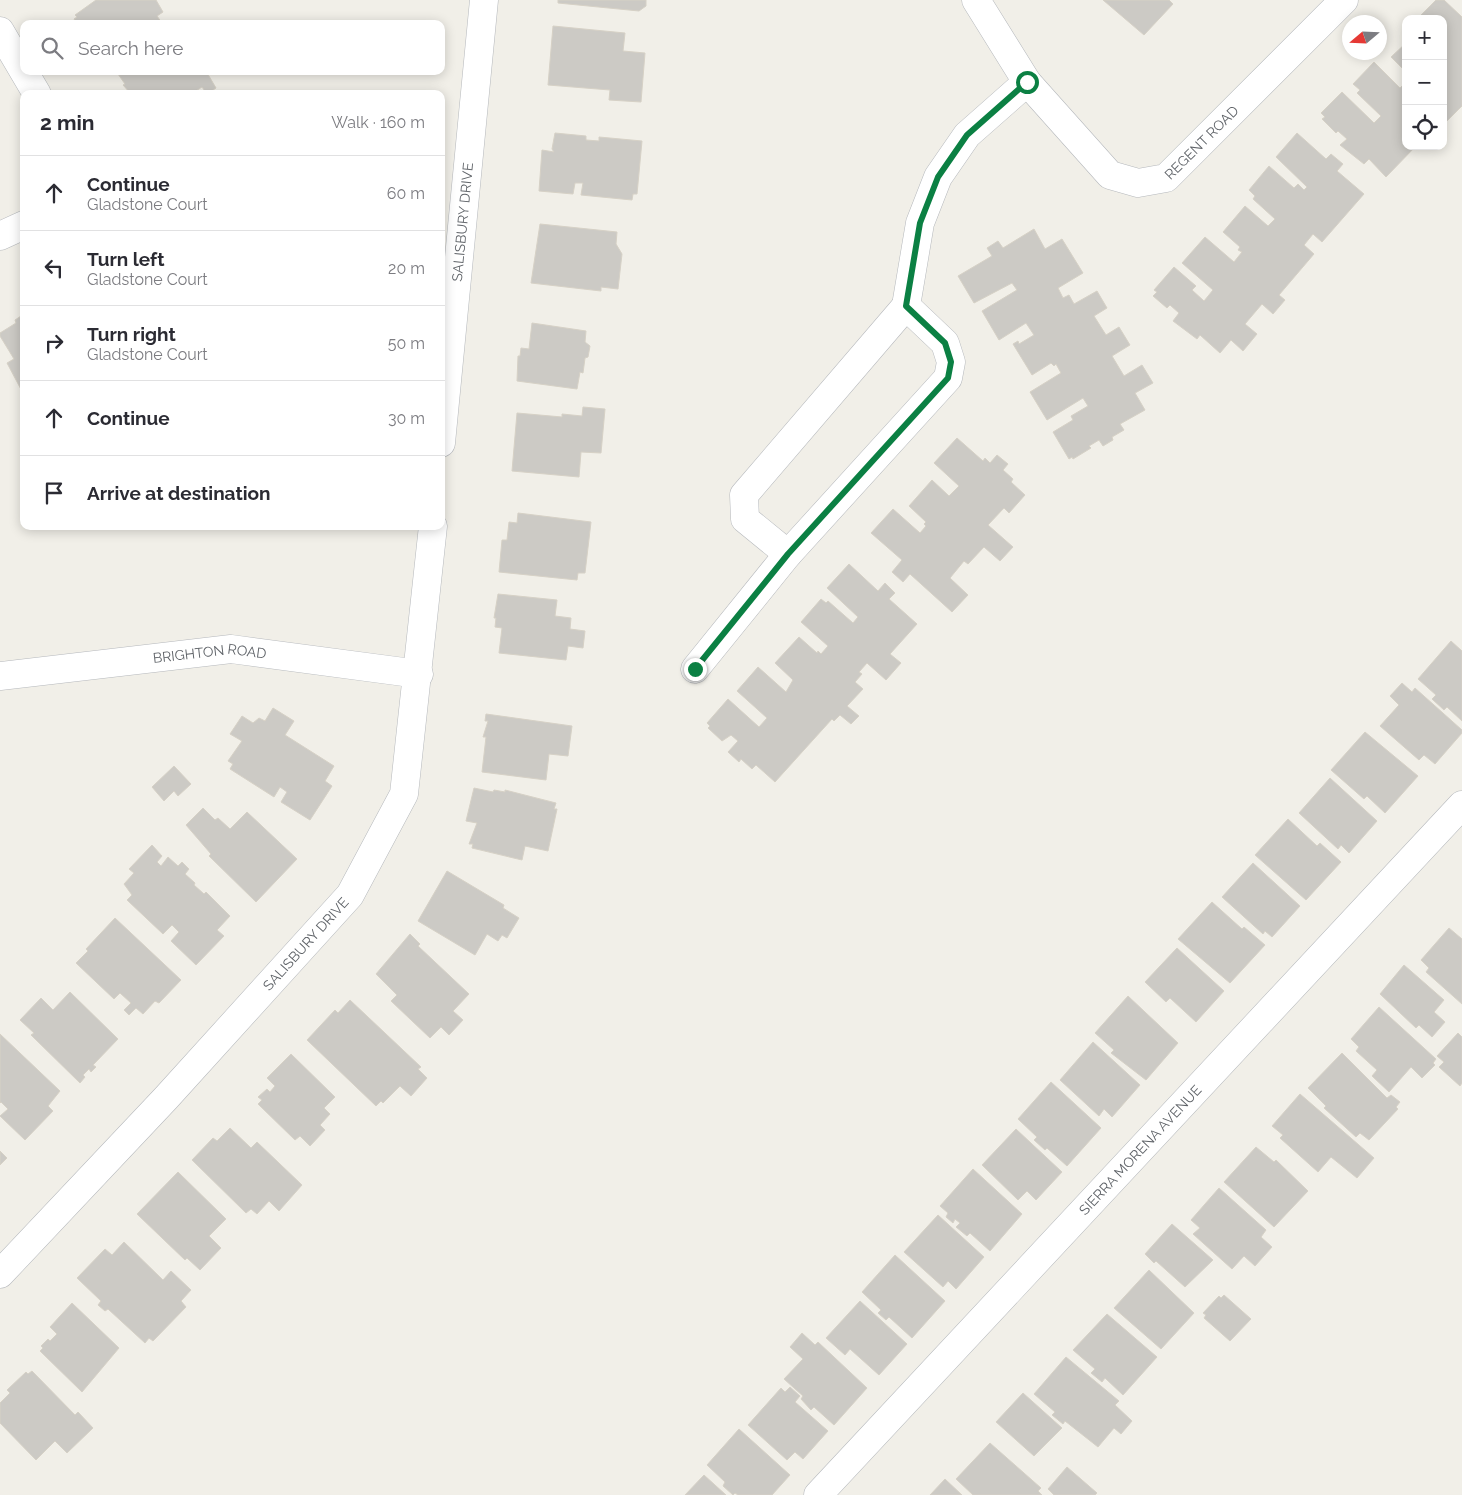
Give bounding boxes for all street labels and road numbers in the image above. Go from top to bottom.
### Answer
street label: REGENT ROAD [1161,102,1242,183]
street label: SALISBURY DRIVE [449,162,476,282]
street label: BRIGHTON ROAD [152,641,267,666]
street label: SALISBURY DRIVE [260,894,352,993]
street label: SIERRA MORENA AVENUE [1076,1082,1204,1218]

